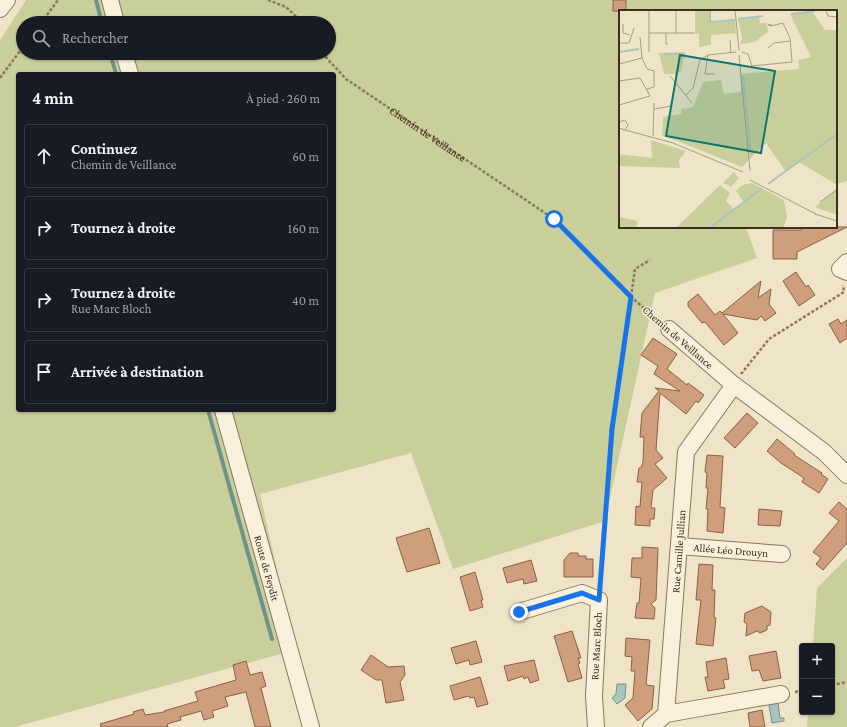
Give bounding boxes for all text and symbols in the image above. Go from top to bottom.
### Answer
inset map [619,10,837,228]
search box [16,16,336,60]
icon: search [30,27,52,49]
text: Rechercher [62,30,129,46]
text: 4 min [32,89,74,108]
text: À pied · 260 m [246,91,320,106]
street label: Chemin de Veillance [387,104,468,164]
text: Continuez [71,141,137,157]
icon: ahead [33,145,55,167]
text: 60 m [292,149,319,164]
text: Chemin de Veillance [71,157,177,172]
route start [545,210,563,228]
icon: right [33,217,55,239]
text: Tournez à droite [71,220,175,236]
text: 160 m [288,221,319,236]
text: Tournez à droite [71,285,175,301]
icon: right [33,289,55,311]
text: 40 m [292,293,319,308]
text: Rue Marc Bloch [71,301,151,316]
street label: Chemin de Veillance [640,303,716,371]
icon: arrive [33,361,55,383]
text: Arrivée à destination [71,364,204,380]
street label: Rue Camille Jullian [669,509,688,593]
street label: Route de Feydit [252,534,282,603]
street label: Allée Léo Drouyn [693,541,769,560]
route end [510,603,528,621]
street label: Rue Marc Bloch [588,612,604,680]
map controls [799,643,835,715]
button: + [799,643,835,679]
button: − [799,679,835,715]

